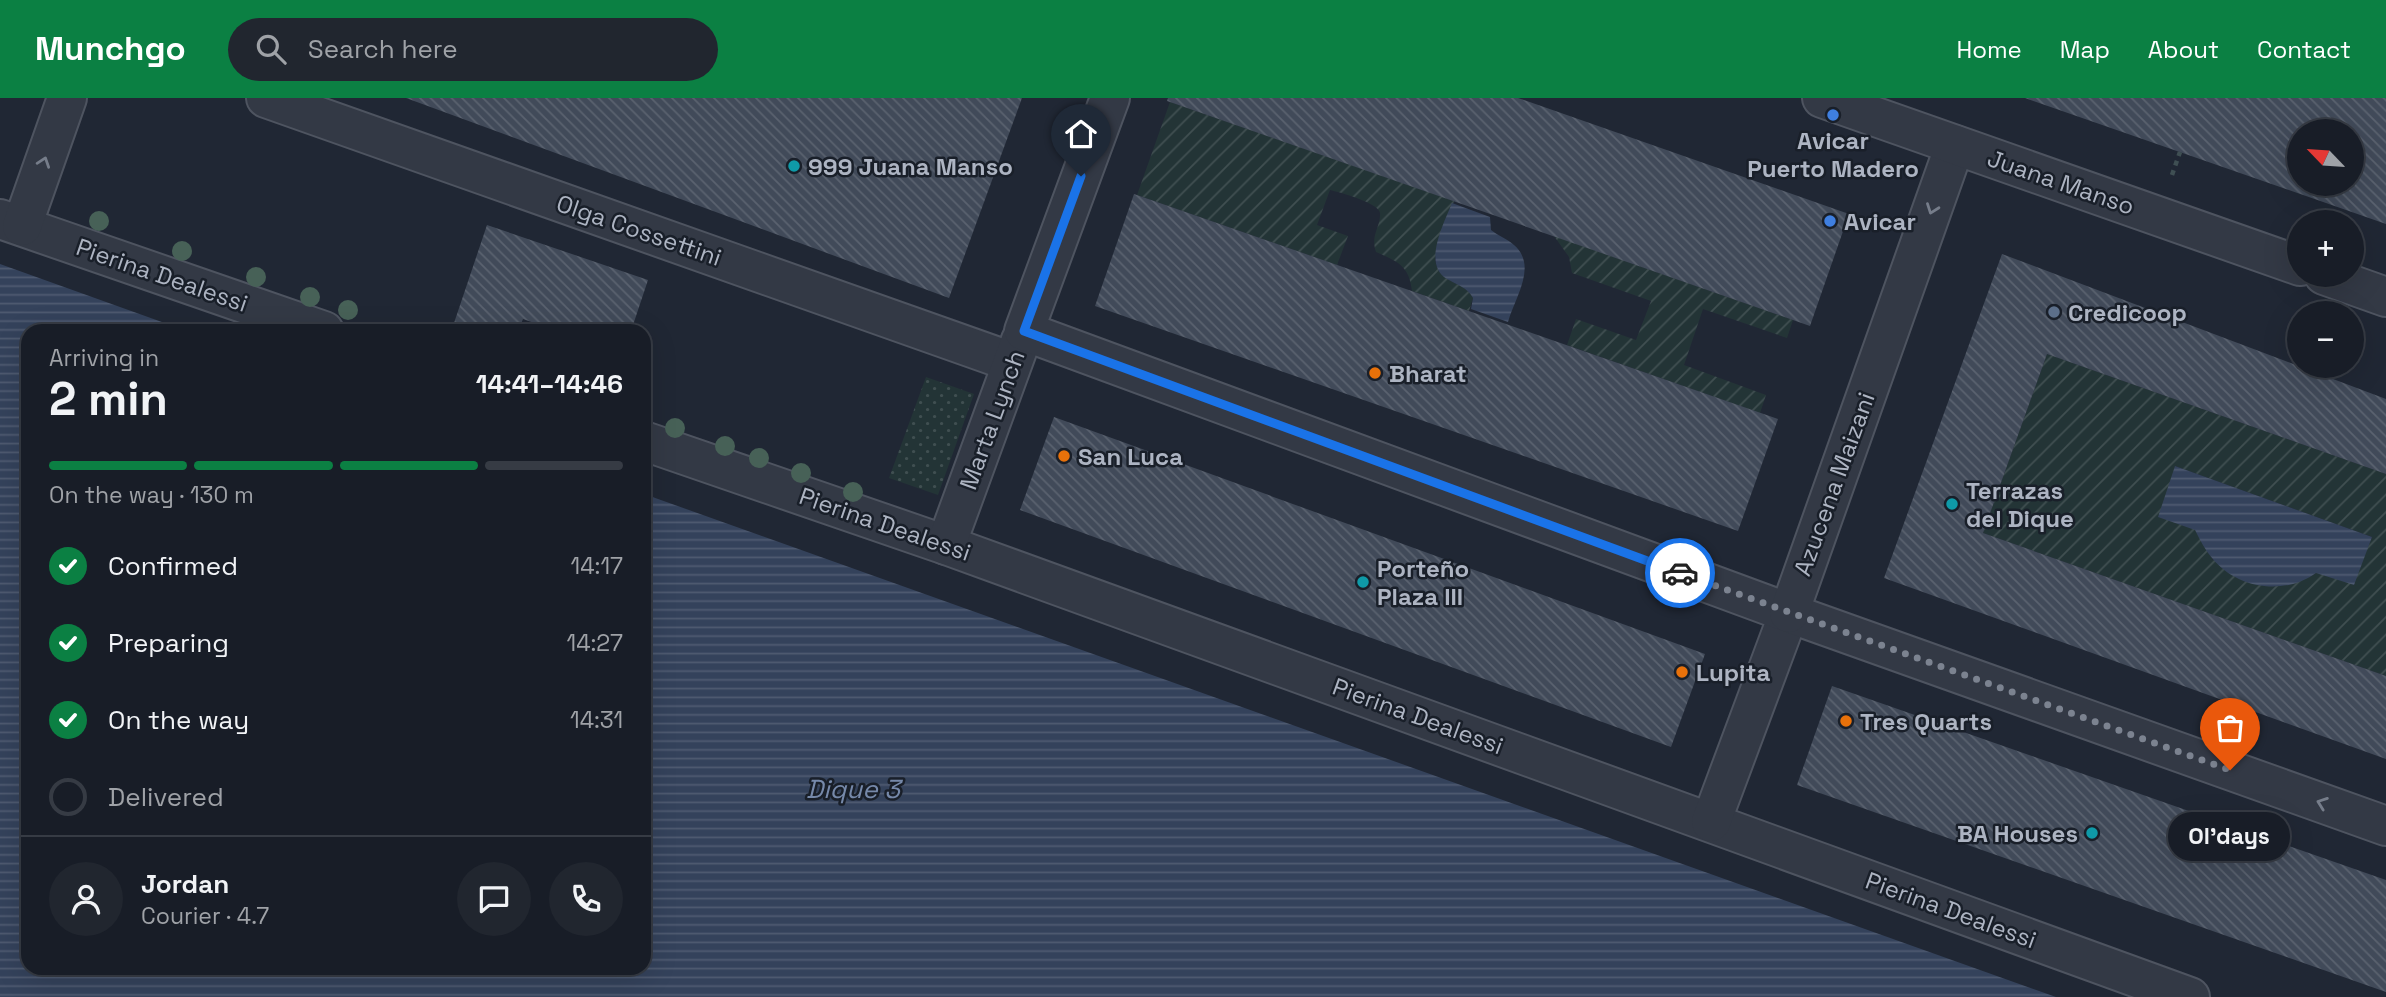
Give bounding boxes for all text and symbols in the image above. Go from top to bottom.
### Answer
search box [228,18,718,81]
text: Munchgo [35,28,186,70]
icon: search [252,30,290,68]
text: Search here [308,32,458,66]
text: Home [1956,34,2022,65]
text: Map [2060,34,2110,65]
text: About [2148,34,2219,65]
text: Contact [2257,34,2351,65]
pin [1051,104,1111,176]
marker: Avicar Puerto Madero [1825,107,1841,123]
icon: home [1062,115,1100,153]
north arrow [2287,119,2364,196]
map controls [2287,119,2364,378]
place label: Avicar Puerto Madero [1747,125,1919,184]
street label: Juana Manso [1983,142,2139,222]
place label: 999 Juana Manso [808,151,1013,182]
one-way arrow [36,157,50,169]
marker: 999 Juana Manso [786,158,802,174]
street label: Olga Cossettini [552,187,726,273]
one-way arrow [1926,203,1940,215]
place label: Avicar [1844,206,1916,237]
button: + [2287,210,2364,287]
marker: Avicar [1822,213,1838,229]
street label: Pierina Dealessi [72,231,252,319]
place label: Credicoop [2068,297,2187,328]
button: − [2287,301,2364,378]
marker: Credicoop [2046,304,2062,320]
text: Arriving in [49,343,159,373]
street label: Marta Lynch [952,346,1032,494]
place label: Bharat [1389,358,1467,389]
marker: Bharat [1367,365,1383,381]
text: 14:41–14:46 [476,367,623,401]
text: 2 min [49,370,168,428]
street label: Azucena Maizani [1786,388,1882,580]
place label: San Luca [1078,441,1183,472]
marker: San Luca [1056,448,1072,464]
place label: Terrazas del Dique [1966,475,2074,534]
text: On the way · 130 m [49,480,254,510]
street label: Pierina Dealessi [795,480,975,568]
marker: Terrazas del Dique [1944,496,1960,512]
courier [1645,538,1715,608]
icon: check [49,547,87,585]
text: Confirmed [108,549,238,583]
text: 14:17 [571,551,623,581]
place label: Porteño Plaza III [1377,553,1469,612]
icon: car [1661,554,1699,592]
marker: Porteño Plaza III [1355,574,1371,590]
icon: check [49,624,87,662]
text: Preparing [108,626,229,660]
text: 14:27 [567,628,623,658]
place label: Lupita [1696,657,1770,688]
marker: Lupita [1674,664,1690,680]
street label: Pierina Dealessi [1328,671,1508,761]
pin [2200,698,2260,770]
icon: check [49,701,87,739]
text: On the way [108,703,249,737]
text: 14:31 [570,705,623,735]
place label: Tres Quarts [1860,706,1992,737]
icon: bag [2211,709,2249,747]
marker: Tres Quarts [1838,713,1854,729]
water label: Dique 3 [806,772,903,806]
text: Delivered [108,780,224,814]
one-way arrow [2316,797,2328,811]
callout: Ol'days [2169,812,2291,861]
place label: BA Houses [1957,818,2078,849]
text: Ol'days [2188,821,2270,851]
marker: BA Houses [2084,825,2100,841]
button: person [49,862,123,936]
button: chat [457,862,531,936]
button: phone [549,862,623,936]
street label: Pierina Dealessi [1861,865,2041,955]
text: Jordan [141,867,229,901]
text: Courier · 4.7 [141,901,269,931]

